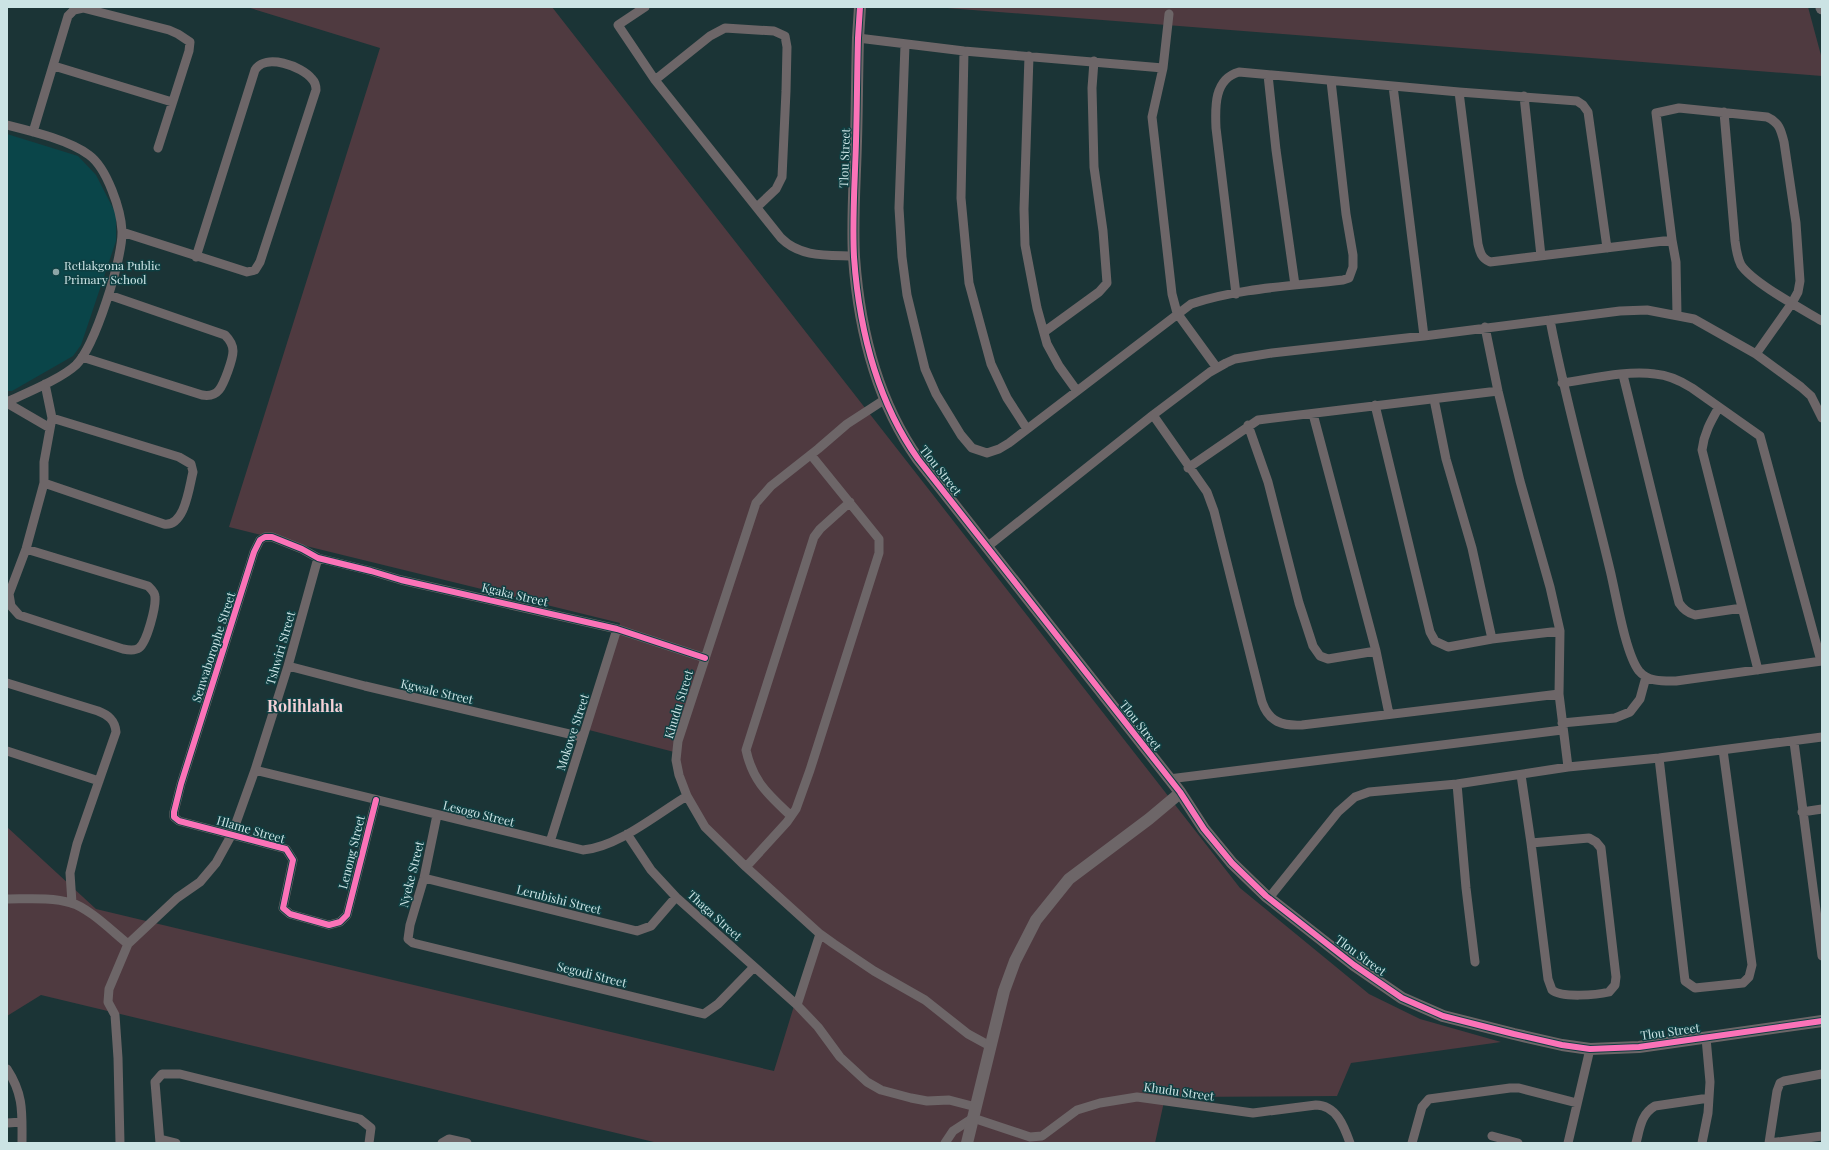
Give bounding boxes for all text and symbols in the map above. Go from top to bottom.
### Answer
street label: Tlou Street [835,127,853,188]
place label: Retlakgona Public Primary School [64,257,160,287]
marker: Retlakgona Public Primary School [51,267,61,277]
street label: Tlou Street [916,442,966,499]
street label: Kgaka Street [480,579,550,610]
street label: Senwaborophe Street [188,589,239,704]
street label: Tshwiri Street [262,608,298,687]
street label: Khudu Street [660,667,696,740]
street label: Kgwale Street [399,675,475,707]
street label: Mokowe Street [552,691,592,772]
district label: Rolihlahla [267,695,344,716]
street label: Tlou Street [1116,697,1166,754]
street label: Lesogo Street [442,796,517,830]
street label: Hlame Street [215,812,288,847]
street label: Lenong Street [334,813,368,891]
street label: Nyeke Street [395,838,427,909]
street label: Lerubishi Street [515,881,604,917]
street label: Thaga Street [685,886,746,944]
street label: Tlou Street [1332,931,1390,979]
street label: Segodi Street [556,958,629,991]
street label: Tlou Street [1639,1019,1701,1043]
street label: Khudu Street [1143,1078,1216,1104]

